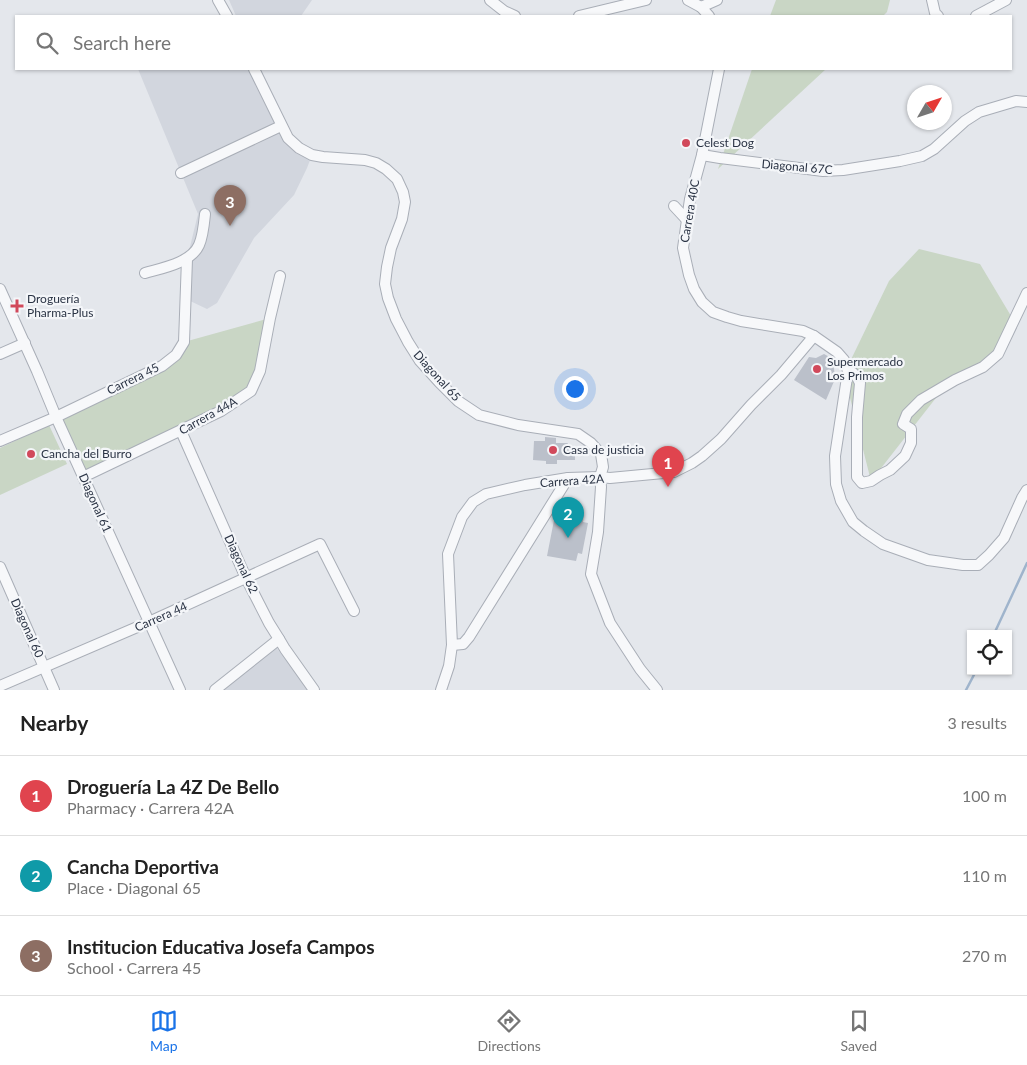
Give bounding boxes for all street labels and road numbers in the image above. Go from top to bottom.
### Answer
street label: Diagonal 67C [761,156,833,177]
street label: Carrera 40C [677,178,702,244]
street label: Diagonal 65 [411,347,464,404]
street label: Carrera 45 [104,360,161,398]
street label: Carrera 44A [176,393,240,438]
street label: Diagonal 61 [76,471,115,535]
street label: Carrera 42A [539,471,605,490]
street label: Diagonal 62 [221,532,262,596]
street label: Diagonal 60 [8,596,47,660]
street label: Carrera 44 [132,598,189,635]

